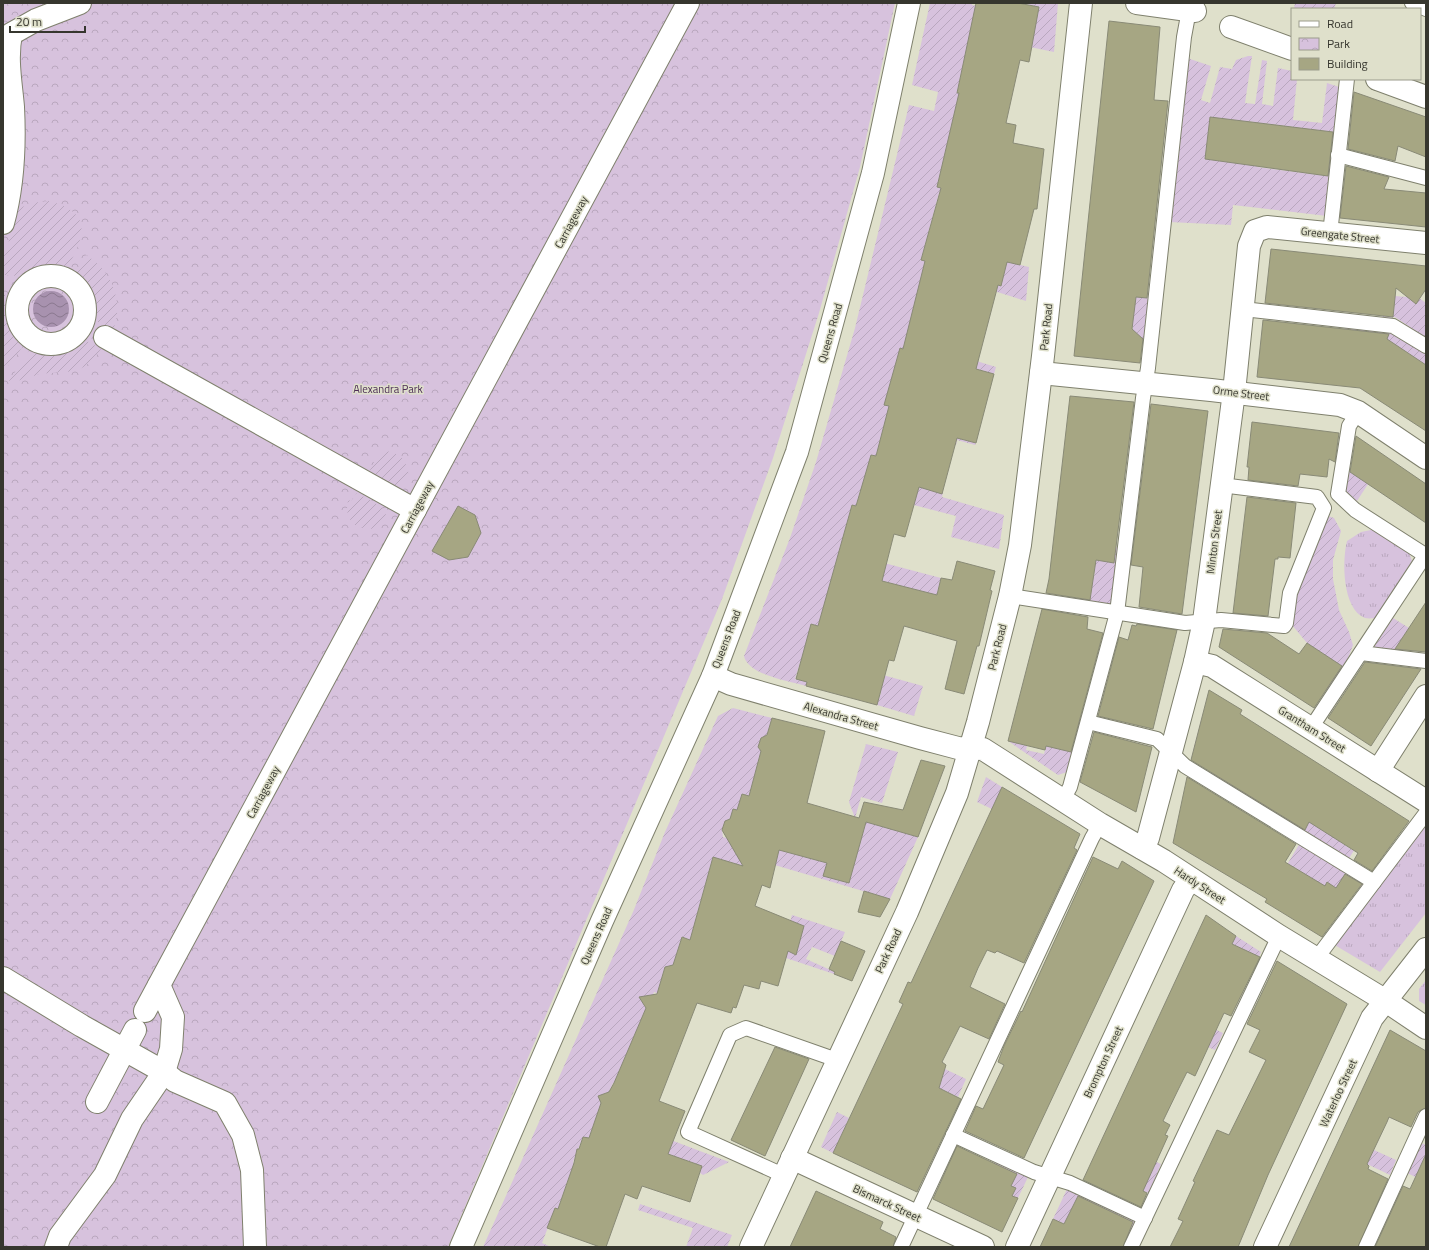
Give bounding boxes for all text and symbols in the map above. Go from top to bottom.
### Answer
scale bar [10,8,85,34]
legend [1291,8,1421,80]
text: 20 m [16,12,42,31]
text: Road [1327,14,1353,33]
text: Park [1327,34,1350,53]
text: Building [1327,54,1368,73]
street label: Carriageway [550,192,592,251]
street label: Greengate Street [1300,223,1380,247]
street label: Queens Road [814,301,846,365]
street label: Park Road [1036,302,1056,351]
park label: Alexandra Park [353,381,424,397]
street label: Orme Street [1212,382,1270,404]
street label: Carriageway [396,477,438,536]
street label: Minton Street [1202,509,1226,575]
street label: Queens Road [708,607,745,671]
street label: Park Road [984,622,1011,672]
street label: Alexandra Street [802,698,880,734]
street label: Grantham Street [1275,702,1349,756]
street label: Carriageway [242,762,284,821]
street label: Hardy Street [1171,862,1229,908]
street label: Queens Road [576,905,616,967]
street label: Park Road [871,926,905,976]
street label: Brompton Street [1079,1023,1127,1101]
street label: Waterloo Street [1315,1056,1361,1130]
street label: Bismarck Street [850,1180,924,1226]

